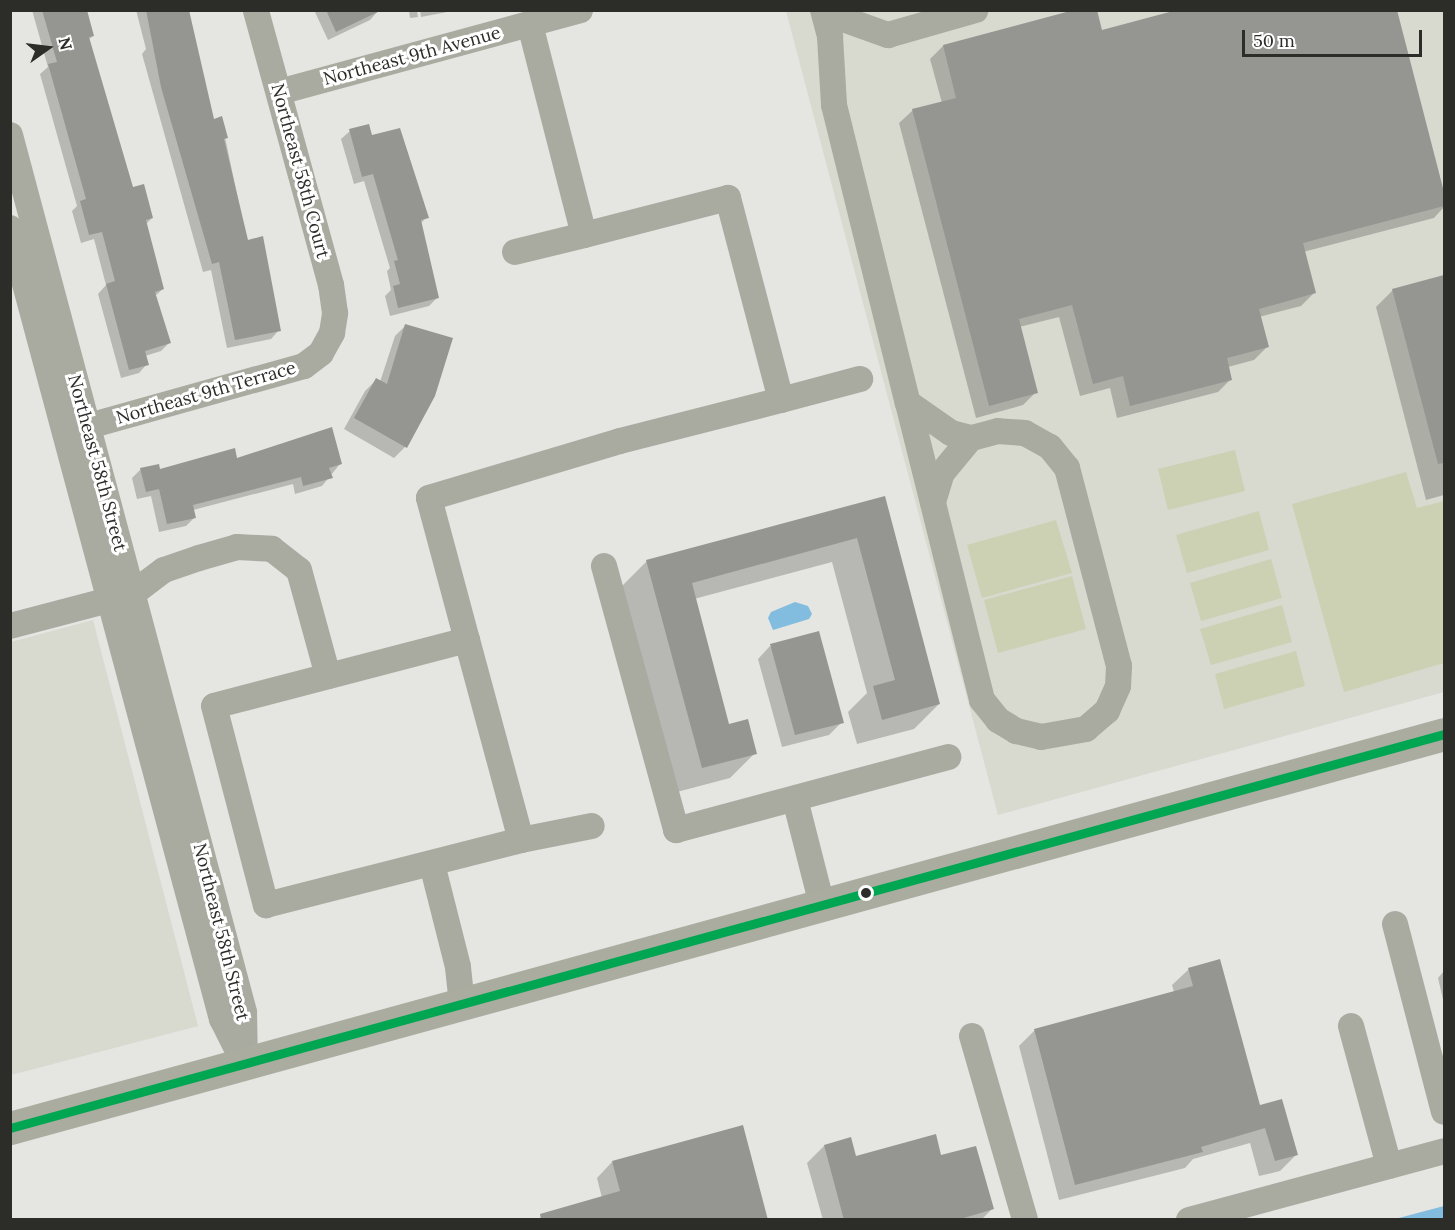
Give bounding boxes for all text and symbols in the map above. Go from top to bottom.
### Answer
north arrow [18,18,78,78]
scale bar [1245,18,1425,56]
street label: Northeast 9th Avenue [321,22,503,90]
text: 50 m [1253,29,1295,52]
text: N [54,35,77,52]
street label: Northeast 58th Court [266,81,334,261]
street label: Northeast 9th Terrace [114,357,298,429]
street label: Northeast 58th Street [63,372,131,554]
street label: Northeast 58th Street [188,841,254,1023]
unlabelled marker [860,887,872,899]

